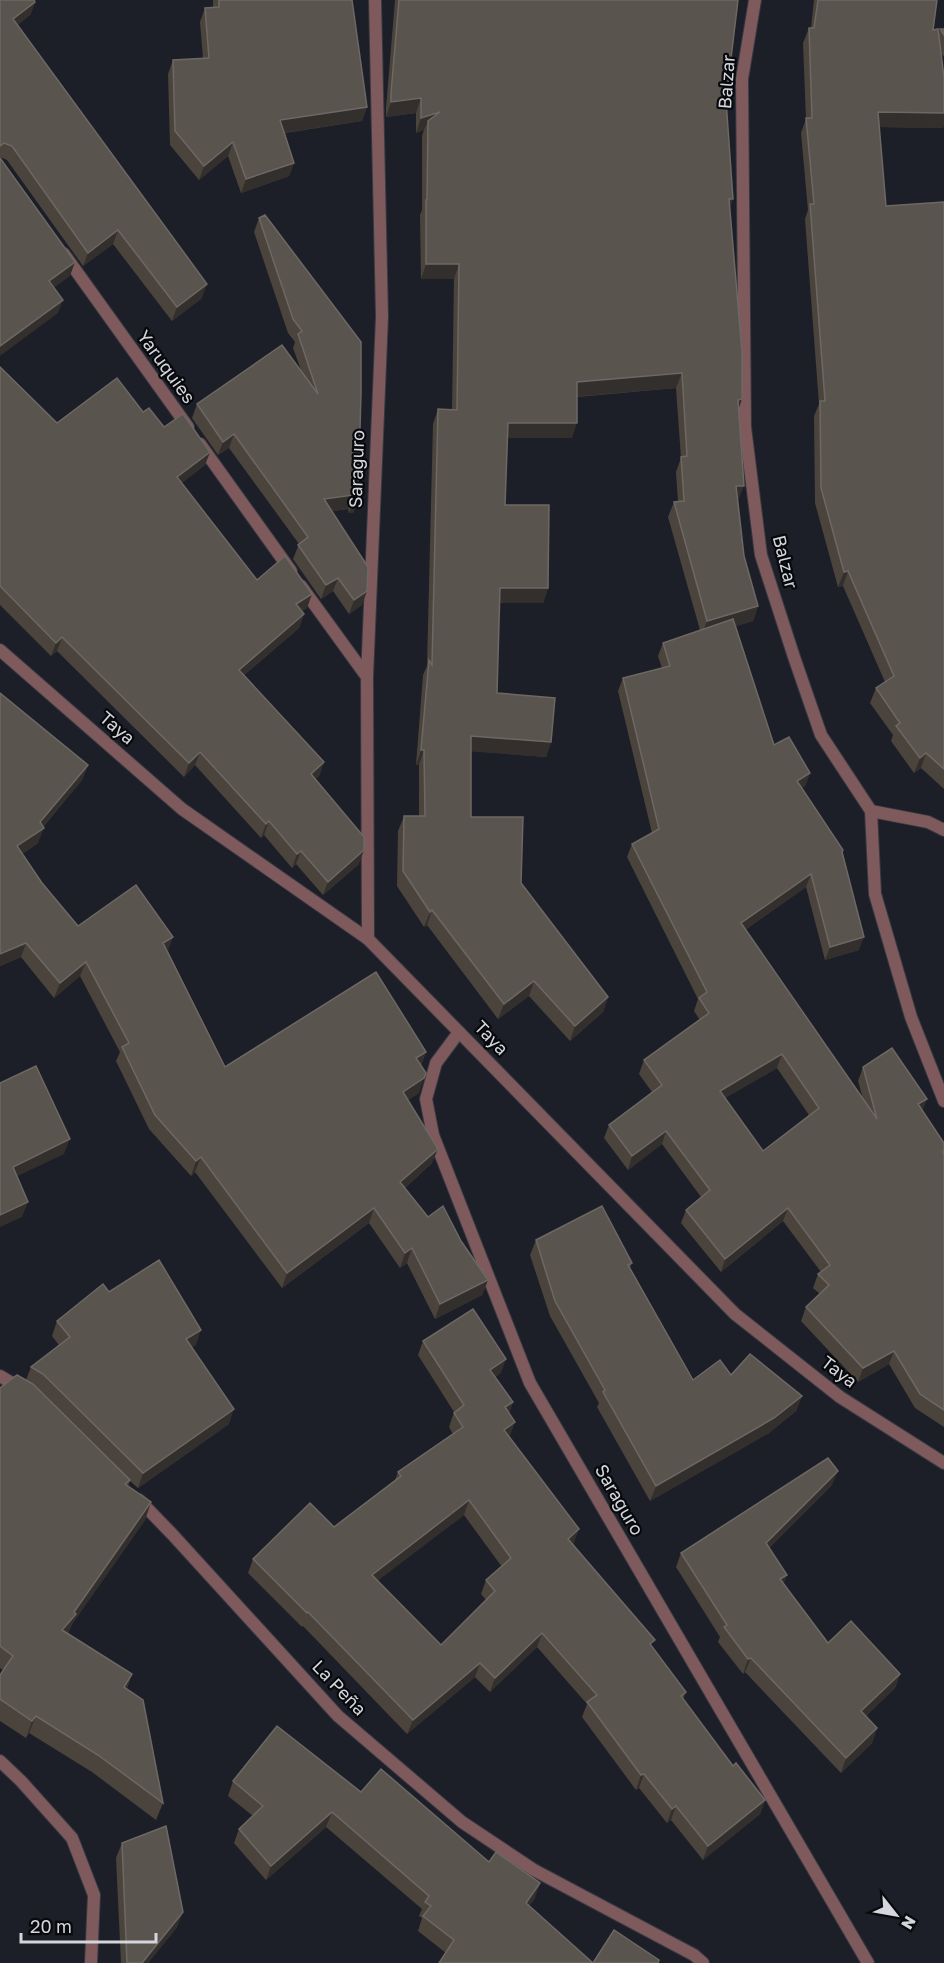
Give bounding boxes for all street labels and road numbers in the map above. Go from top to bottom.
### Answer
street label: Balzar [713,54,739,110]
street label: Yaruquies [133,326,201,407]
street label: Saraguro [344,429,368,508]
street label: Balzar [769,533,803,591]
street label: Taya [96,706,140,748]
street label: Taya [470,1016,513,1059]
street label: Taya [817,1351,862,1392]
street label: Saraguro [591,1460,649,1539]
street label: La Peña [308,1655,371,1720]

